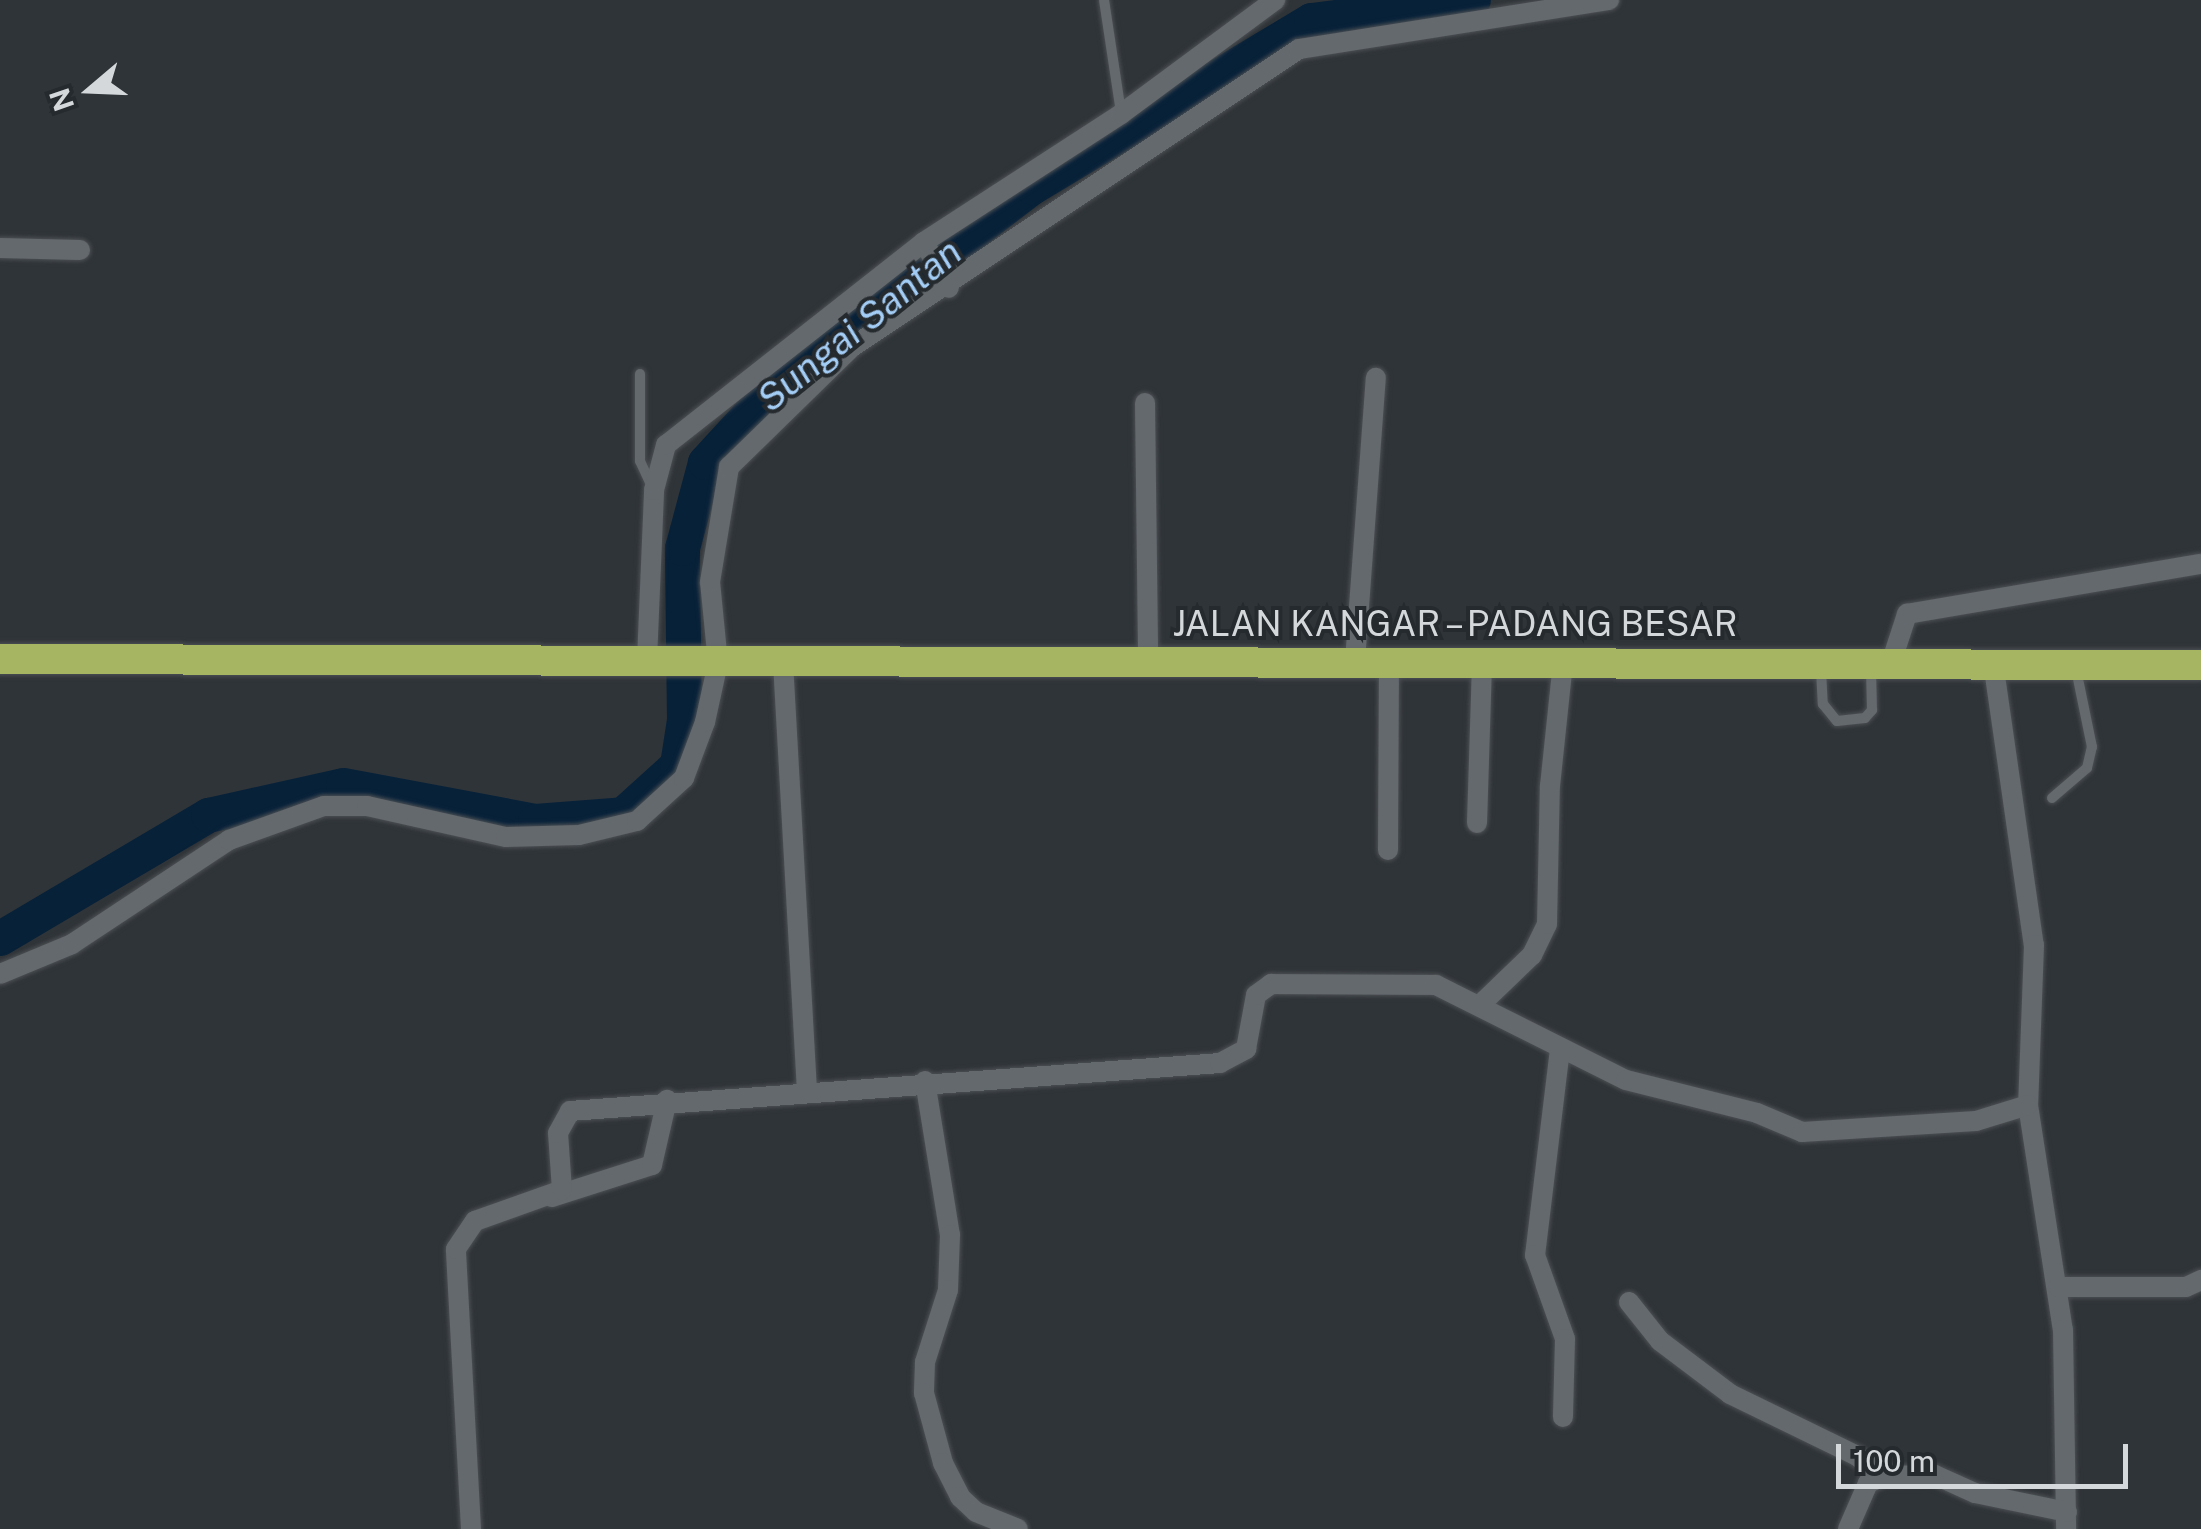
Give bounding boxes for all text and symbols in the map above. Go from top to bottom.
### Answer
north arrow [40,40,140,140]
text: N [42,84,80,116]
water label: Sungai Santan [748,229,970,421]
street label: JALAN KANGAR – PADANG BESAR [1168,603,1742,645]
scale bar [1841,1424,2134,1486]
text: 100 m [1853,1443,1935,1479]

